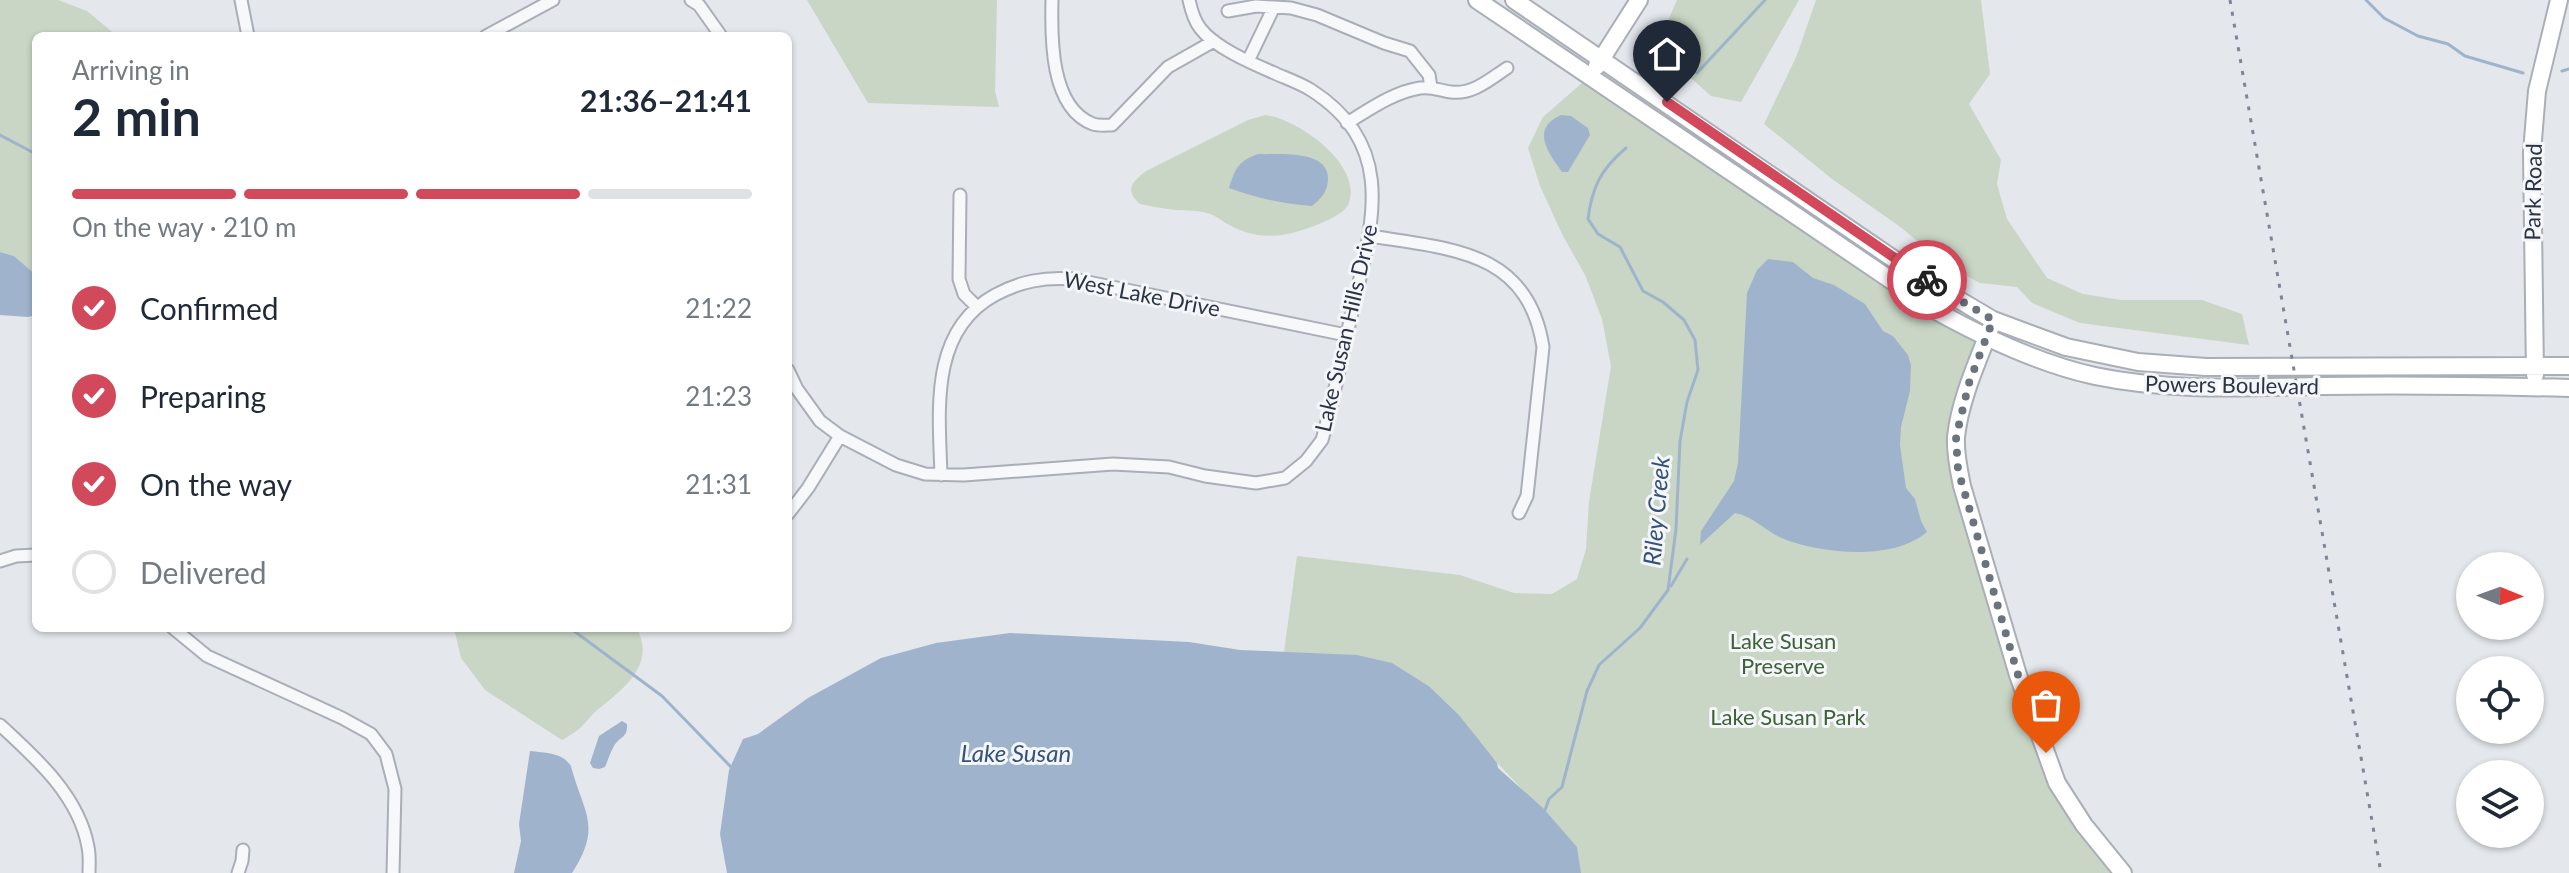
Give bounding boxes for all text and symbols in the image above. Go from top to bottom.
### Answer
pin [1633,20,1701,102]
icon: home [1645,32,1689,76]
text: Arriving in [72,54,190,86]
text: 21:36–21:41 [580,82,752,118]
text: 2 min [72,85,201,147]
street label: Park Road [2518,143,2547,241]
text: On the way · 210 m [72,211,296,243]
street label: Lake Susan Hills Drive [1308,221,1383,434]
courier [1887,240,1967,320]
icon: bike [1905,258,1949,302]
street label: West Lake Drive [1062,265,1223,322]
icon: check [72,286,116,330]
text: Confirmed [140,290,279,326]
text: 21:22 [685,292,752,324]
street label: Powers Boulevard [2145,369,2319,400]
icon: check [72,374,116,418]
text: Preparing [140,378,266,414]
text: 21:23 [685,380,752,412]
water label: Riley Creek [1636,454,1675,567]
icon: check [72,462,116,506]
text: On the way [140,466,292,502]
text: 21:31 [685,468,752,500]
north arrow [2456,552,2544,640]
map controls [2456,552,2544,848]
text: Delivered [140,554,267,590]
park label: Lake Susan Preserve [1730,627,1836,679]
button: locate [2456,656,2544,744]
pin [2012,671,2080,753]
icon: bag [2024,683,2068,727]
park label: Lake Susan Park [1710,703,1866,730]
water label: Lake Susan [961,738,1071,767]
button: layers [2456,760,2544,848]

